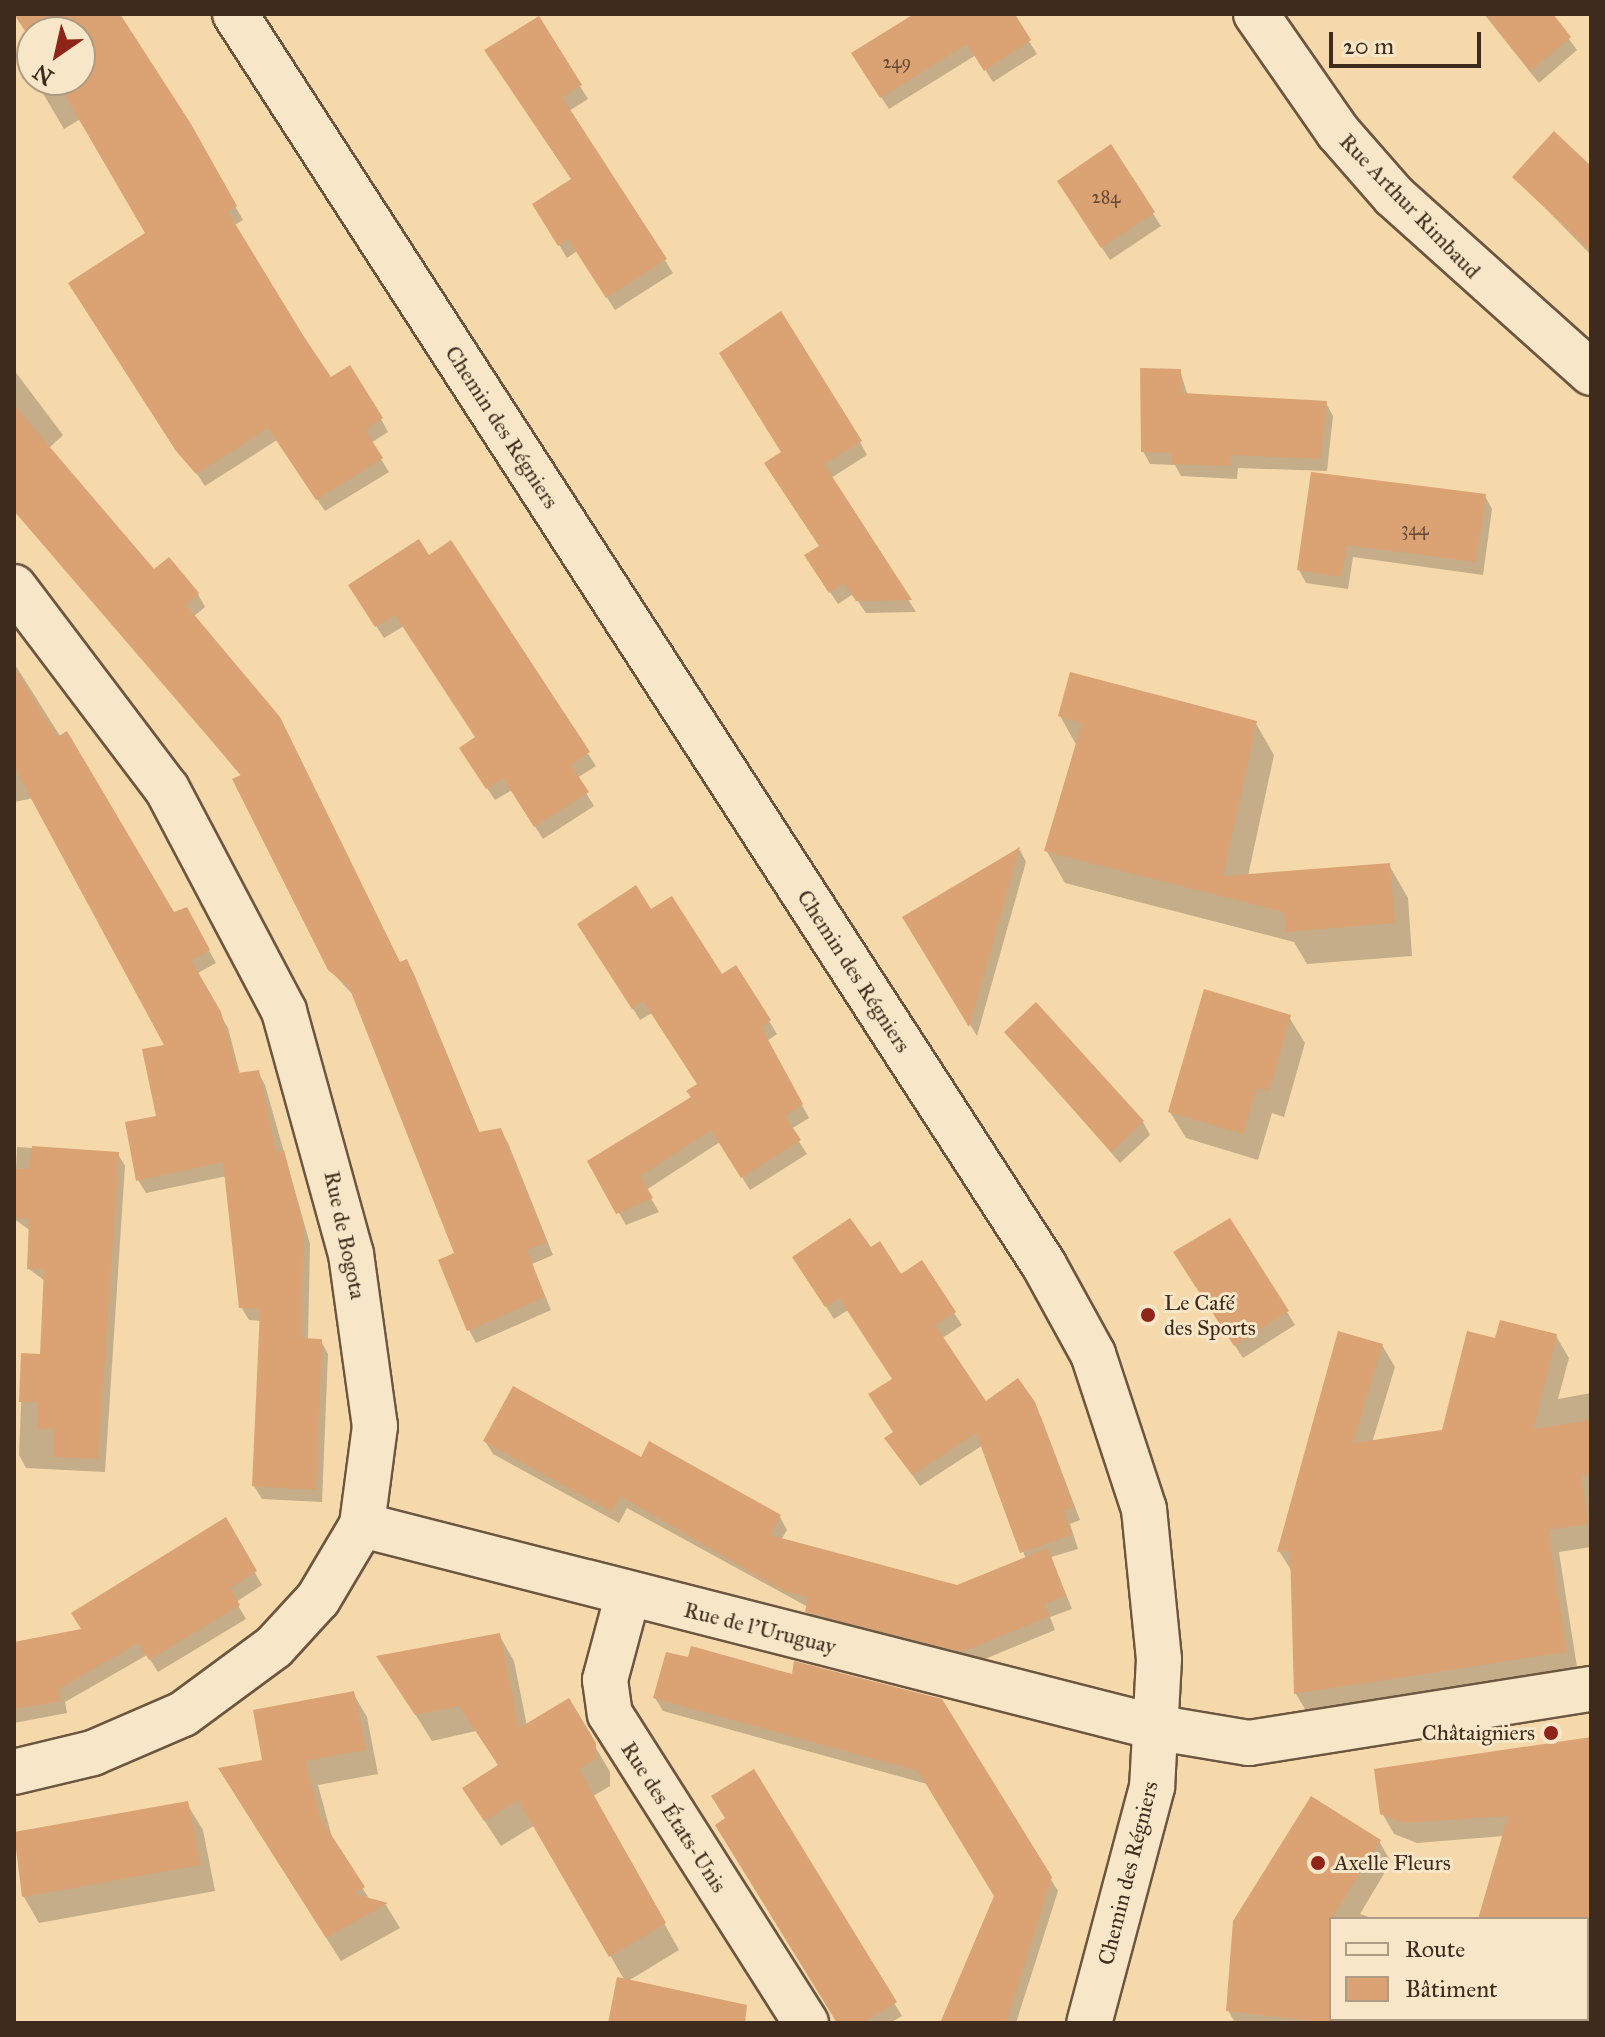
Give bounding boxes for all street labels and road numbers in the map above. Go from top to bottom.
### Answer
street label: Rue Arthur Rimbaud [1334,128,1486,284]
street label: Chemin des Régniers [440,341,564,513]
street label: Chemin des Régniers [792,885,916,1057]
street label: Rue de Bogota [319,1169,371,1301]
street label: Rue de l'Uruguay [681,1596,839,1660]
street label: Rue des États-Unis [615,1737,733,1897]
street label: Chemin des Régniers [1092,1778,1164,1968]

